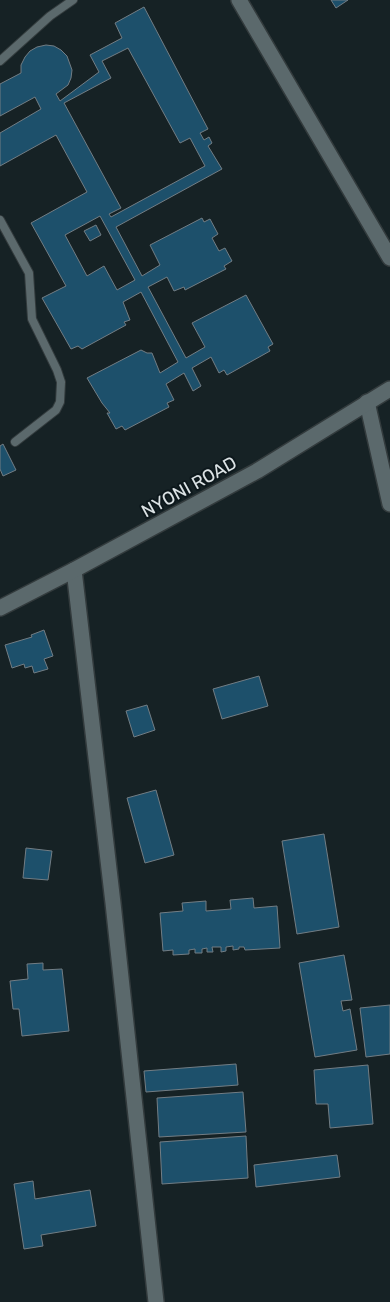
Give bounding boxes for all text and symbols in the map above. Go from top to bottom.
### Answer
street label: NYONI ROAD [137,452,241,522]

